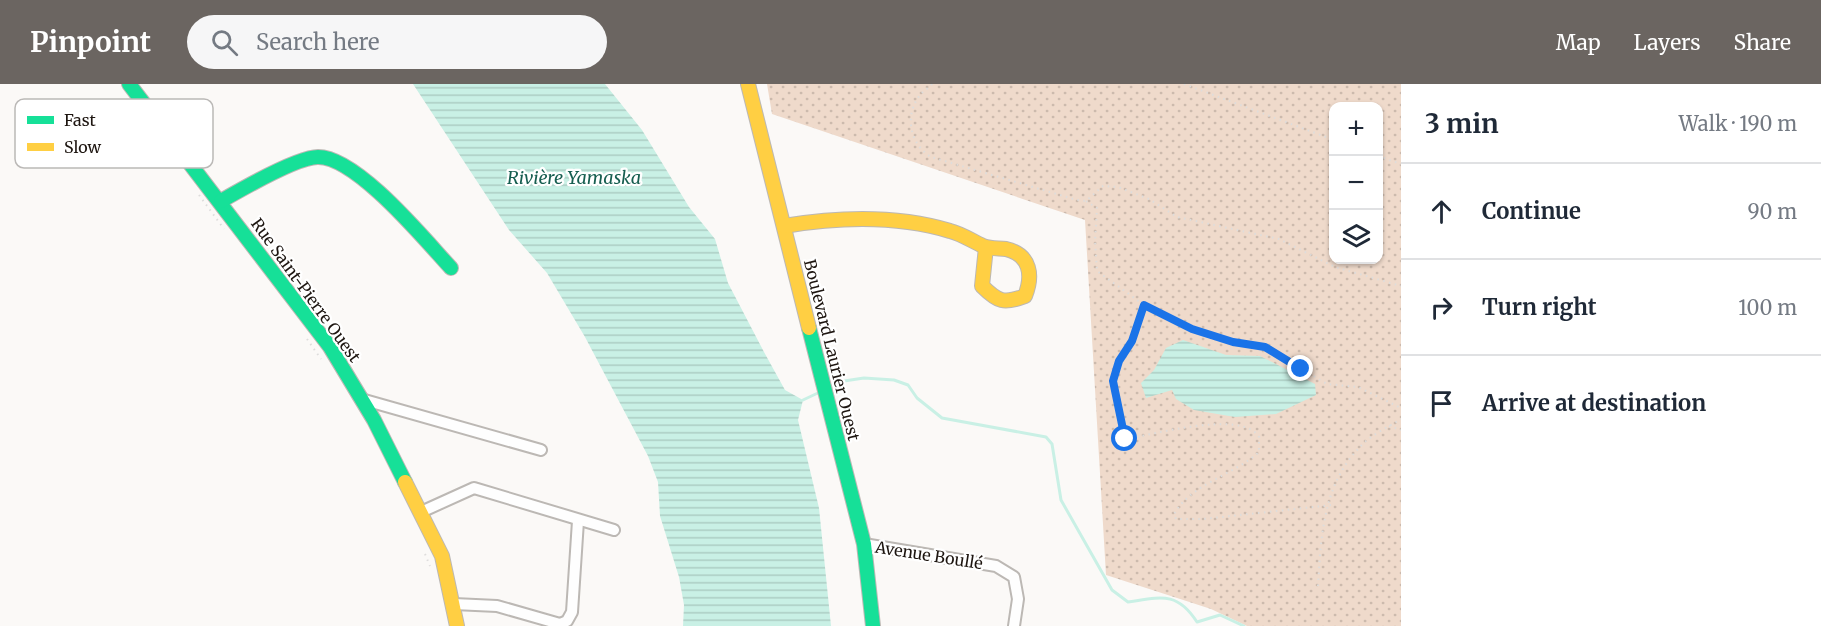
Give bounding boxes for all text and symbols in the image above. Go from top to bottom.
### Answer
search box [187,15,607,69]
text: Pinpoint [30,24,151,60]
icon: search [208,26,241,59]
text: Search here [256,28,379,56]
text: Map [1556,29,1601,56]
text: Layers [1634,29,1701,56]
text: Share [1734,29,1791,56]
legend [15,99,213,168]
map controls [1329,102,1383,264]
button: + [1329,102,1383,156]
text: 3 min [1425,107,1499,140]
text: Fast [64,110,97,130]
text: Walk · 190 m [1679,111,1797,136]
text: Slow [64,137,102,157]
button: − [1329,156,1383,210]
water label: Rivière Yamaska [507,166,641,189]
icon: ahead [1425,195,1458,228]
text: Continue [1482,197,1581,225]
text: 90 m [1747,199,1797,224]
button: layers [1329,210,1383,264]
street label: Rue Saint-Pierre Ouest [247,214,365,367]
street label: Boulevard Laurier Ouest [800,257,864,444]
icon: right [1425,291,1458,324]
text: Turn right [1482,293,1596,321]
text: 100 m [1738,295,1797,320]
route end [1287,355,1313,381]
icon: arrive [1425,387,1458,420]
text: Arrive at destination [1482,389,1706,417]
route start [1111,425,1137,451]
street label: Avenue Boullé [873,536,984,573]

